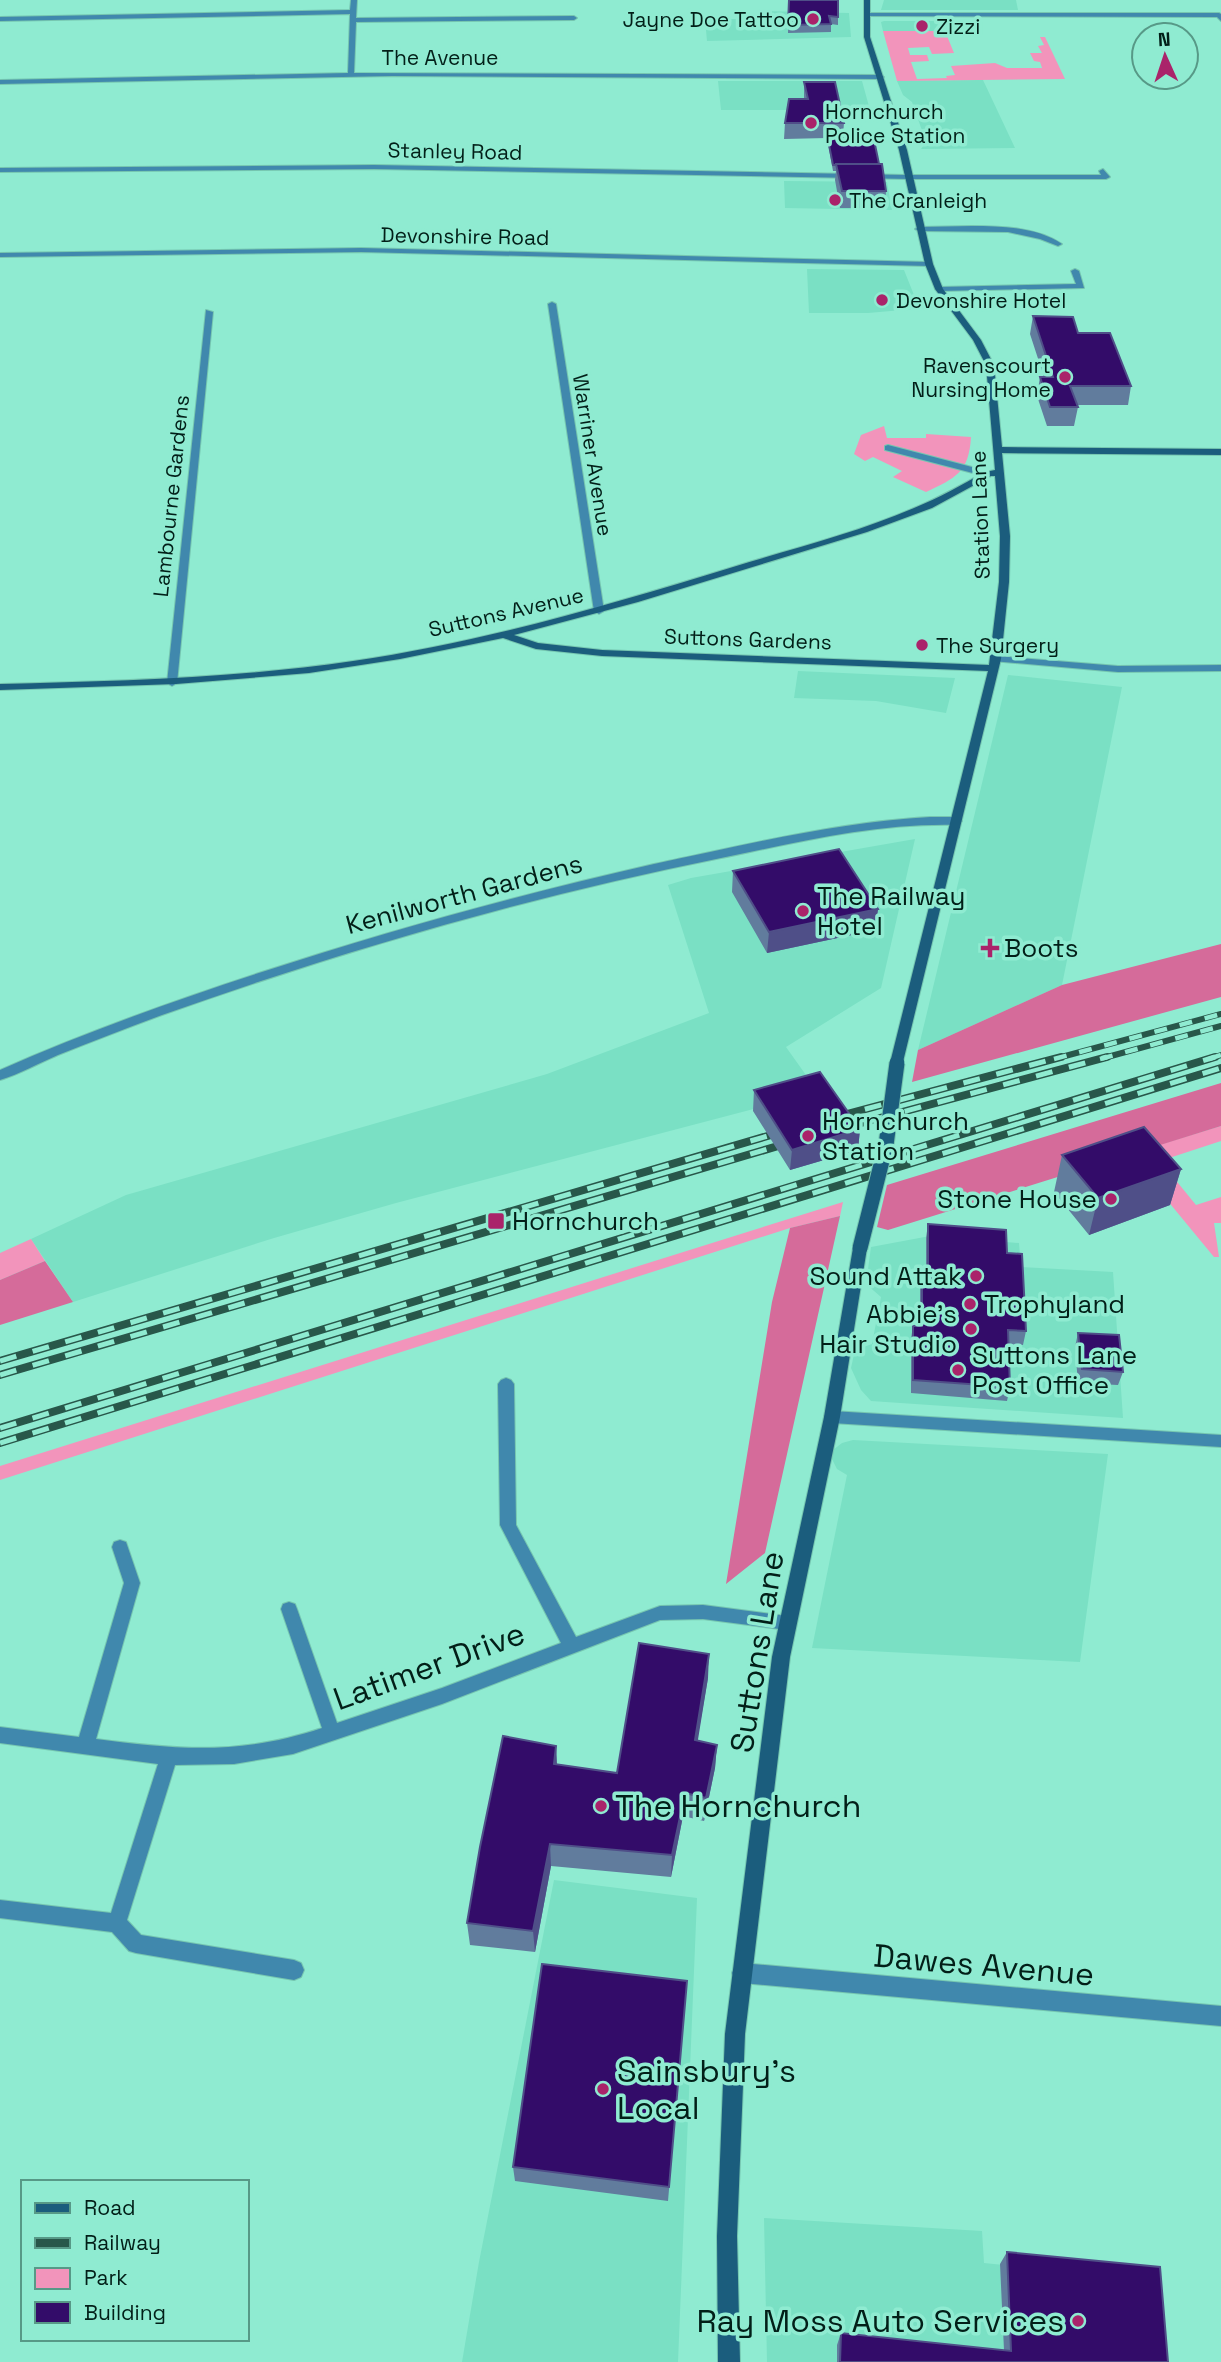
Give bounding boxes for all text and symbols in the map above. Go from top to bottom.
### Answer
place label: Jayne Doe Tattoo [623,6,799,33]
marker: Jayne Doe Tattoo [805,11,821,27]
place label: Zizzi [936,13,980,40]
marker: Zizzi [914,18,930,34]
north arrow [1130,21,1200,91]
text: N [1157,27,1171,52]
street label: The Avenue [382,44,498,71]
place label: Hornchurch Police Station [825,98,965,149]
marker: Hornchurch Police Station [803,115,819,131]
street label: Stanley Road [387,136,523,166]
place label: The Cranleigh [849,187,987,214]
marker: The Cranleigh [827,192,843,208]
street label: Devonshire Road [380,221,550,251]
place label: Devonshire Hotel [896,287,1066,314]
marker: Devonshire Hotel [874,292,890,308]
place label: Ravenscourt Nursing Home [911,352,1051,403]
marker: Ravenscourt Nursing Home [1057,369,1073,385]
street label: Warriner Avenue [567,372,619,538]
street label: Lambourne Gardens [147,394,195,598]
street label: Station Lane [964,450,996,580]
street label: Suttons Avenue [426,581,586,643]
street label: Suttons Gardens [664,623,832,655]
place label: The Surgery [936,632,1059,659]
marker: The Surgery [914,637,930,653]
street label: Kenilworth Gardens [342,846,586,942]
place label: The Railway Hotel [817,879,966,943]
marker: The Railway Hotel [795,903,811,919]
place label: Boots [1004,931,1078,965]
marker: Boots [982,940,998,956]
place label: Hornchurch Station [822,1104,969,1168]
marker: Hornchurch Station [800,1128,816,1144]
place label: Stone House [937,1182,1097,1216]
marker: Stone House [1103,1191,1119,1207]
place label: Hornchurch [512,1204,659,1238]
marker: Hornchurch [486,1211,506,1231]
place label: Sound Attak [809,1259,962,1293]
marker: Sound Attak [968,1268,984,1284]
place label: Trophyland [984,1287,1125,1321]
marker: Trophyland [962,1296,978,1312]
place label: Abbie’s Hair Studio [819,1297,957,1361]
marker: Abbie’s Hair Studio [963,1321,979,1337]
place label: Suttons Lane Post Office [972,1338,1137,1402]
marker: Suttons Lane Post Office [950,1362,966,1378]
street label: Suttons Lane [721,1549,793,1755]
street label: Latimer Drive [328,1613,530,1719]
place label: The Hornchurch [615,1786,861,1826]
marker: The Hornchurch [593,1798,609,1814]
street label: Dawes Avenue [872,1935,1096,1995]
place label: Sainsbury's Local [617,2051,796,2128]
marker: Sainsbury's Local [595,2081,611,2097]
legend [21,2180,248,2341]
text: Road [84,2194,136,2221]
text: Railway [84,2229,161,2256]
text: Park [84,2264,128,2291]
text: Building [84,2299,166,2326]
place label: Ray Moss Auto Services [697,2301,1064,2341]
marker: Ray Moss Auto Services [1070,2313,1086,2329]

